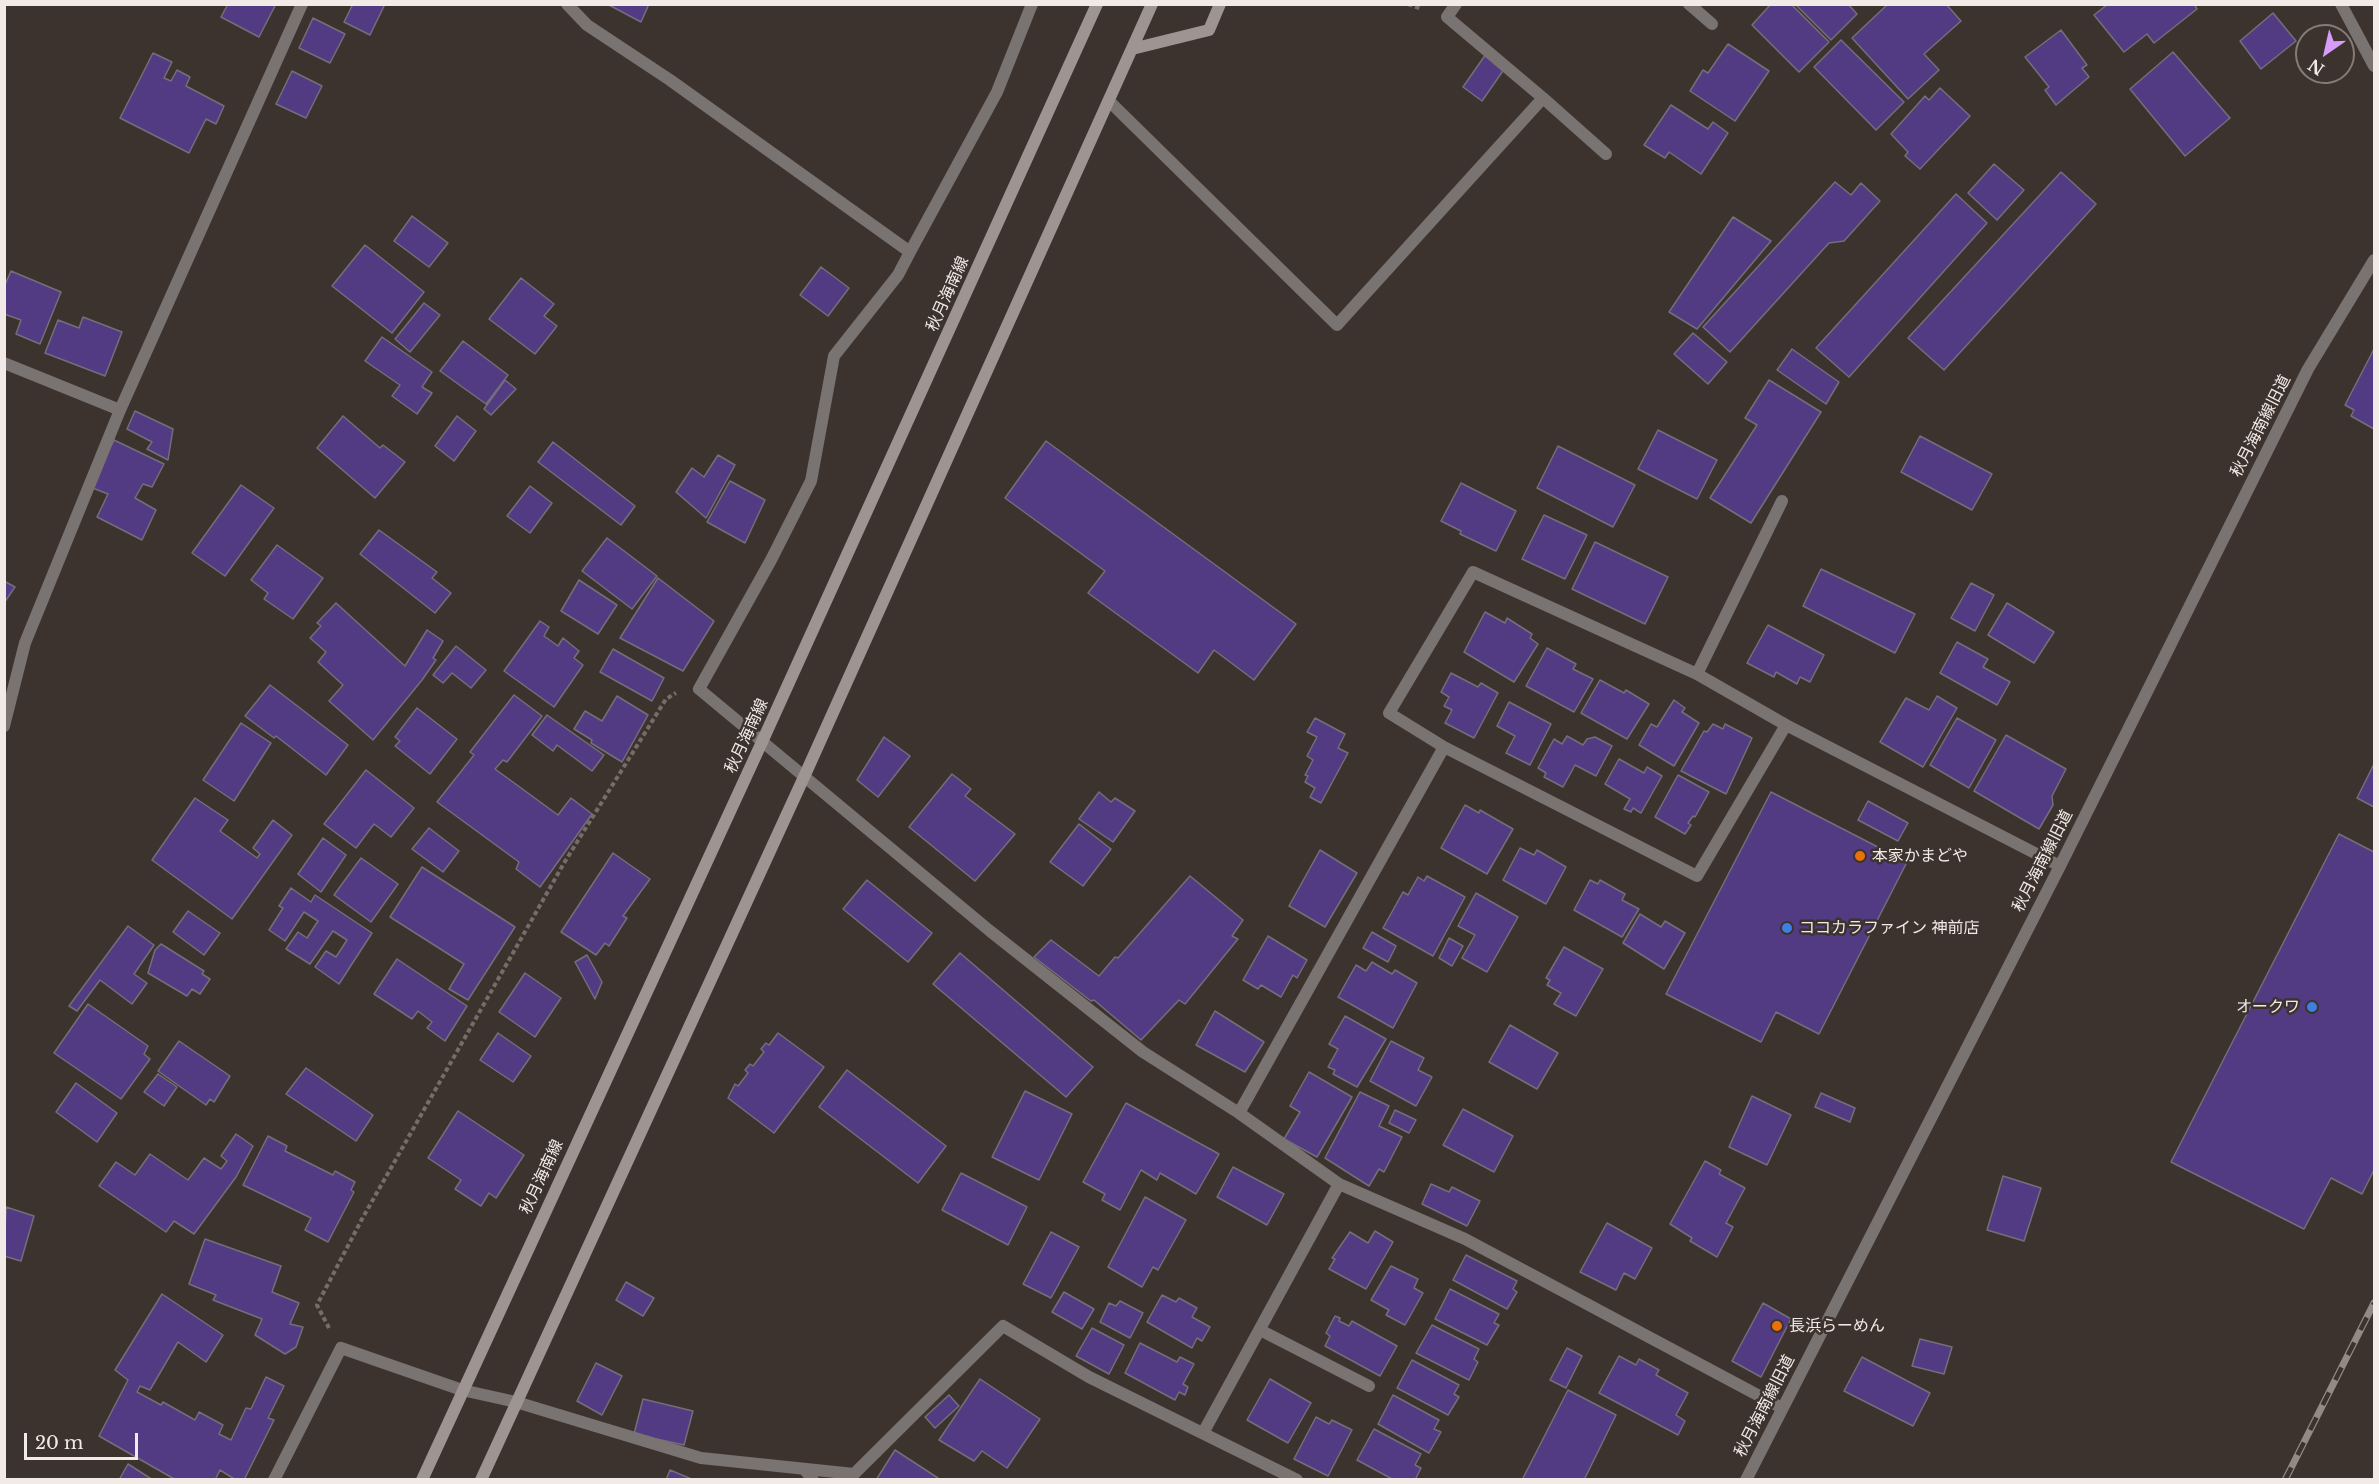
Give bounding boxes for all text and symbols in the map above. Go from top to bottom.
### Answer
north arrow [2295,24,2355,84]
text: N [2304,55,2328,80]
street label: 秋月海南線 [923,254,973,334]
street label: 秋月海南線旧道 [2227,372,2295,480]
street label: 秋月海南線 [721,696,773,776]
street label: 秋月海南線旧道 [2009,807,2077,915]
place label: 本家かまどや [1872,846,1968,866]
marker: 本家かまどや [1853,849,1867,863]
place label: ココカラファイン 神前店 [1799,918,1980,938]
marker: ココカラファイン 神前店 [1780,921,1794,935]
place label: オークワ [2236,997,2300,1017]
marker: オークワ [2305,1000,2319,1014]
street label: 秋月海南線 [516,1137,568,1217]
place label: 長浜らーめん [1789,1316,1885,1336]
marker: 長浜らーめん [1770,1319,1784,1333]
street label: 秋月海南線旧道 [1731,1352,1799,1460]
scale bar [27,1421,141,1459]
text: 20 m [35,1432,83,1454]

